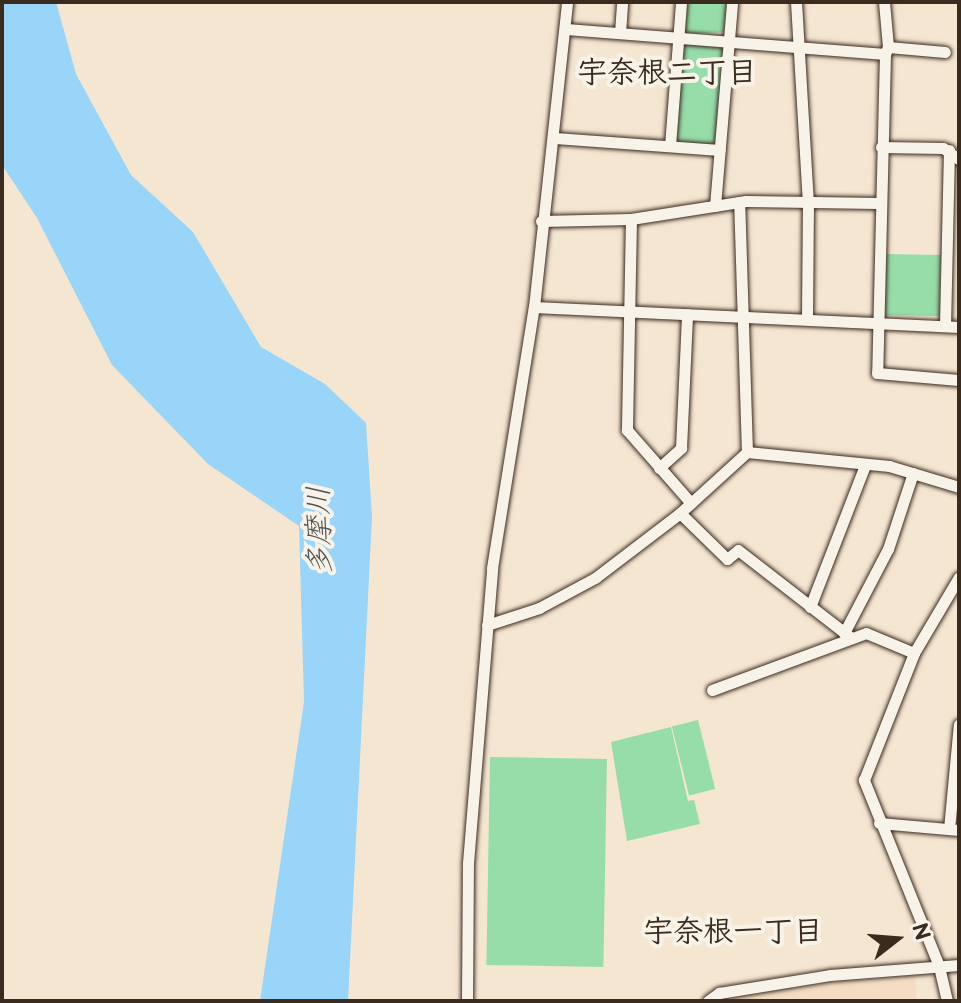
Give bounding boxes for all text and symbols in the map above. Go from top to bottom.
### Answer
district label: 宇奈根二丁目 [577,55,757,91]
water label: 多摩川 [301,486,339,576]
north arrow [857,899,937,979]
district label: 宇奈根一丁目 [643,914,823,950]
text: N [905,920,936,944]

